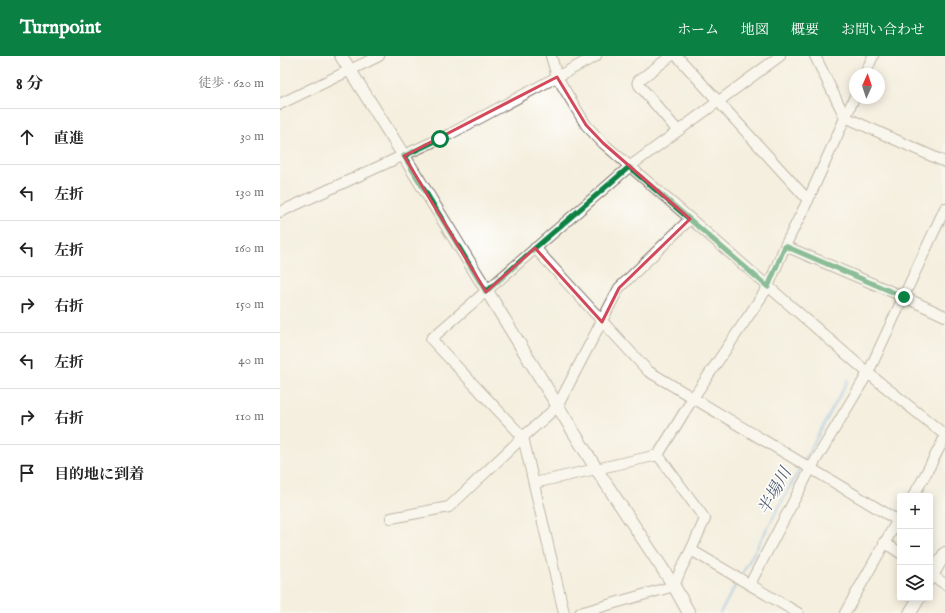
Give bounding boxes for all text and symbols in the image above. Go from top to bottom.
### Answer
text: Turnpoint [20,16,101,40]
text: ホーム [677,21,719,39]
text: 地図 [741,21,769,39]
text: 概要 [791,21,819,39]
text: お問い合わせ [841,21,925,39]
north arrow [849,68,885,104]
text: 8 分 [16,74,43,95]
text: 徒歩 · 620 m [199,75,264,92]
icon: ahead [16,126,38,148]
text: 30 m [240,128,264,145]
text: 直進 [54,129,84,148]
route start [431,130,449,148]
icon: left [16,182,38,204]
text: 130 m [235,184,264,201]
text: 左折 [54,185,84,204]
icon: left [16,238,38,260]
text: 160 m [234,240,264,257]
text: 左折 [54,241,84,260]
route end [895,288,913,306]
icon: right [16,294,38,316]
text: 150 m [235,296,264,313]
text: 右折 [54,297,84,316]
icon: left [16,350,38,372]
text: 40 m [238,352,264,369]
text: 左折 [54,353,84,372]
icon: right [16,406,38,428]
text: 110 m [235,408,264,425]
text: 右折 [54,409,84,428]
icon: arrive [16,462,38,484]
water label: 半場川 [754,463,798,519]
text: 目的地に到着 [54,465,144,484]
map controls [897,493,933,601]
button: + [897,493,933,529]
button: − [897,529,933,565]
button: layers [897,565,933,601]

